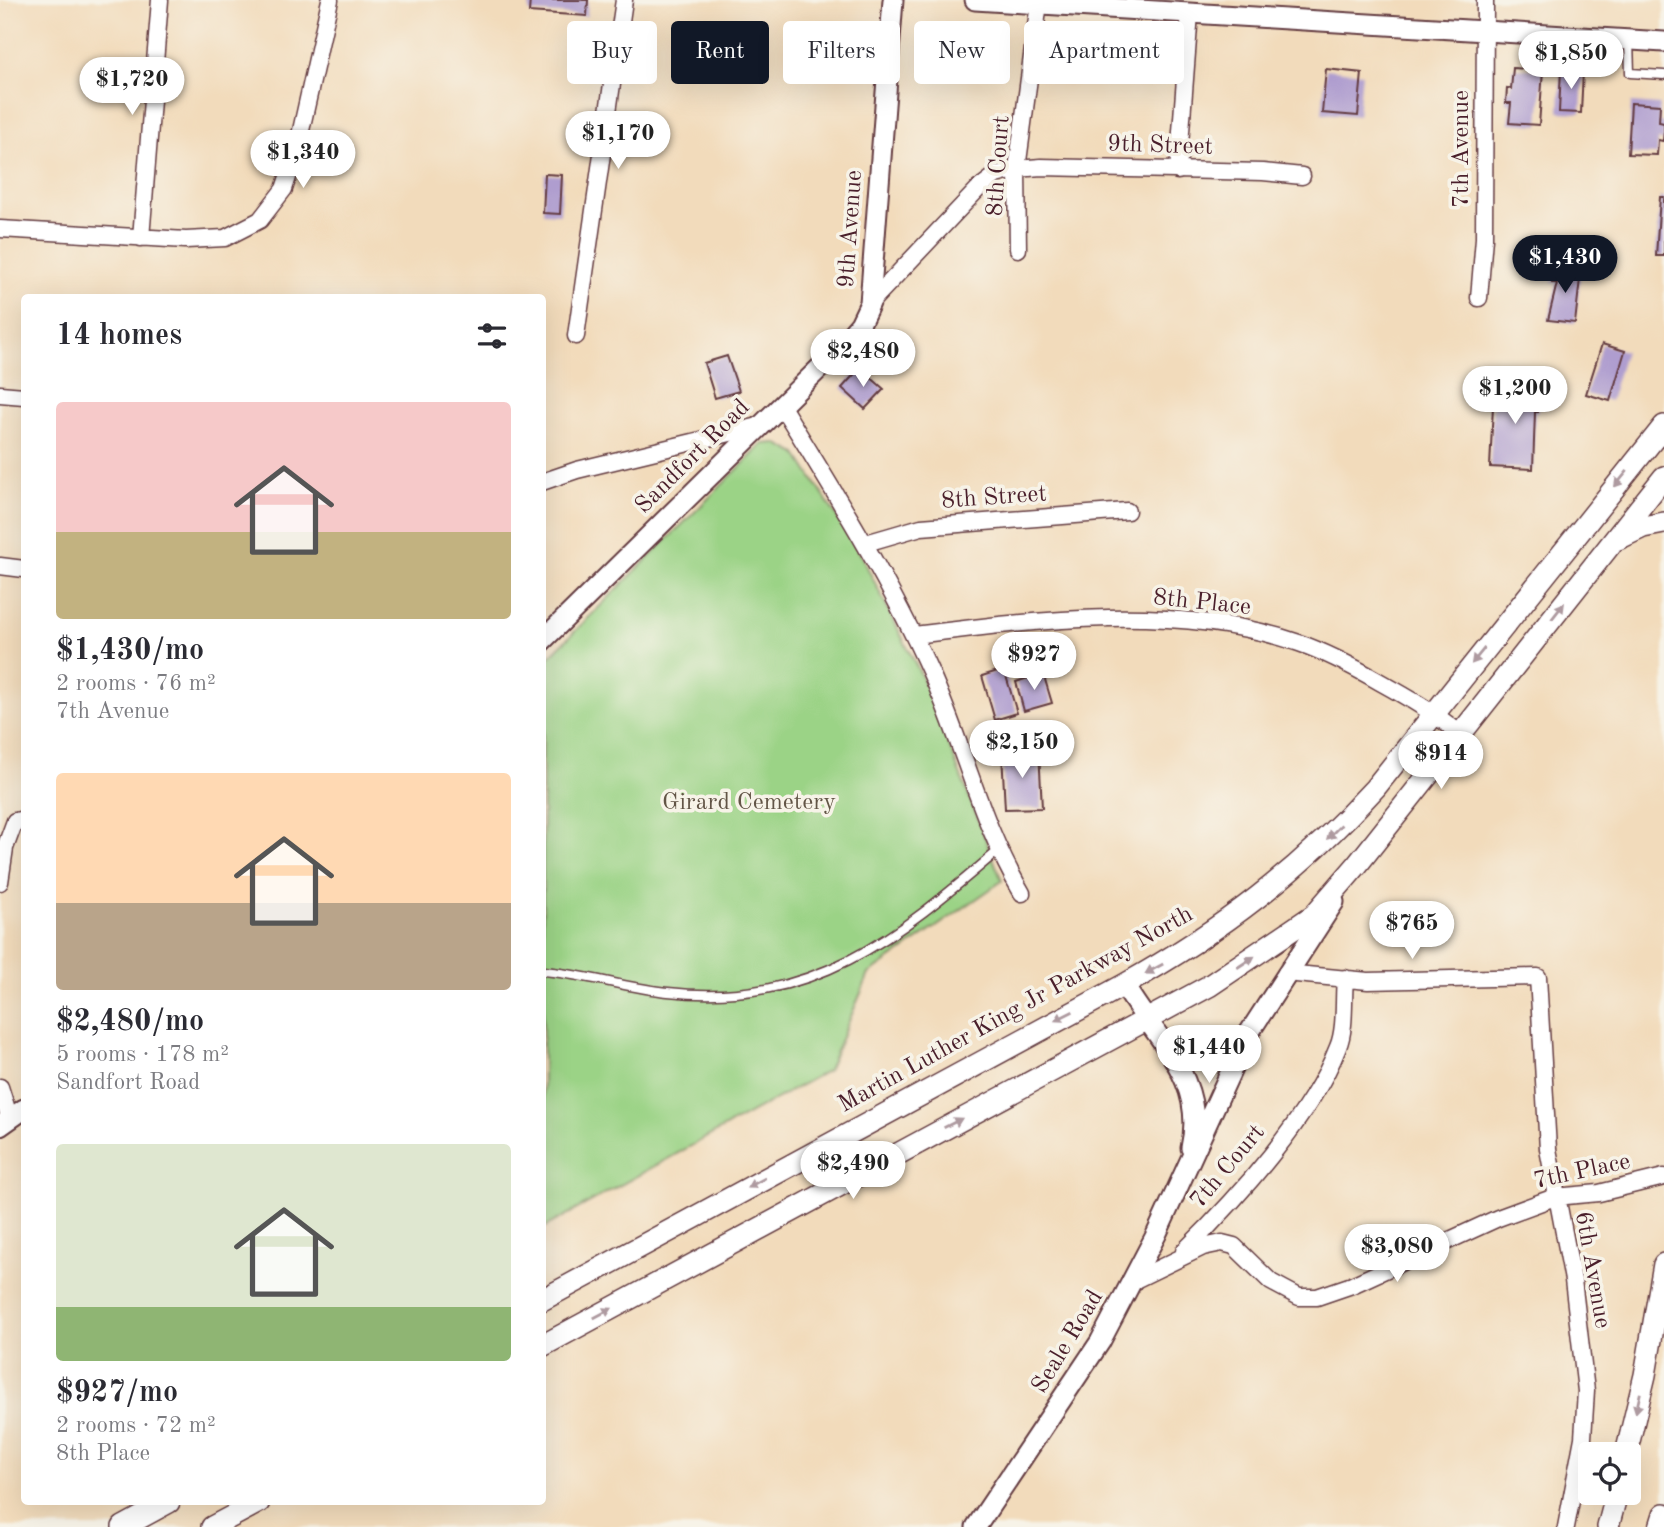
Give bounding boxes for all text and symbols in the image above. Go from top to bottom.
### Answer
chip: Buy [567,21,657,84]
chip: Rent [671,21,769,84]
chip: Filters [783,21,900,84]
chip: New [914,21,1010,84]
chip: Apartment [1024,21,1184,84]
pin: $1,850 [1514,32,1628,91]
text: $1,850 [1534,42,1608,65]
pin: $1,720 [75,58,189,117]
text: $1,720 [95,68,169,91]
street label: 7th Avenue [1450,90,1474,208]
pin: $1,170 [561,111,675,171]
street label: 8th Court [984,115,1014,217]
text: $1,170 [581,122,655,145]
pin: $1,340 [246,130,360,190]
street label: 9th Street [1107,132,1213,160]
text: $1,340 [266,141,340,164]
street label: 9th Avenue [835,169,867,289]
pin: $1,430 [1508,236,1622,295]
text: $1,430 [1528,246,1602,269]
icon: filters [473,317,511,355]
text: 14 homes [56,321,182,351]
pin: $2,480 [806,330,920,389]
text: $2,480 [826,340,900,363]
pin: $1,200 [1458,366,1572,426]
text: $1,200 [1478,377,1552,400]
street label: Sandfort Road [631,395,755,519]
icon: home [221,447,347,573]
one-way arrow [1614,470,1629,488]
street label: 8th Street [940,482,1048,514]
street label: 8th Place [1152,586,1252,620]
one-way arrow [1550,602,1564,620]
pin: $927 [993,632,1075,692]
text: $1,430/mo [56,636,204,666]
text: $927 [1007,643,1061,666]
one-way arrow [1471,647,1486,664]
text: 2 rooms · 76 m² [56,672,216,695]
text: 7th Avenue [56,700,169,723]
pin: $2,150 [965,720,1079,780]
text: $2,150 [985,731,1059,754]
pin: $914 [1400,732,1482,791]
text: $914 [1414,742,1468,765]
park label: Girard Cemetery [662,791,836,815]
icon: home [221,818,347,944]
one-way arrow [1326,823,1343,839]
street label: Martin Luther King Jr Parkway North [835,902,1197,1118]
pin: $765 [1371,902,1453,961]
text: $765 [1385,912,1439,935]
one-way arrow [1237,956,1256,969]
one-way arrow [1144,963,1163,975]
text: $2,480/mo [56,1007,204,1037]
one-way arrow [1054,1011,1074,1022]
pin: $1,440 [1152,1026,1266,1085]
text: $1,440 [1172,1036,1246,1059]
text: 5 rooms · 178 m² [56,1043,229,1066]
text: Sandfort Road [56,1071,200,1094]
one-way arrow [944,1118,964,1130]
street label: 7th Court [1186,1121,1270,1213]
pin: $2,490 [796,1142,910,1201]
street label: 7th Place [1531,1150,1633,1194]
text: $2,490 [816,1152,890,1175]
one-way arrow [746,1177,766,1189]
icon: home [221,1189,347,1315]
street label: 6th Avenue [1570,1210,1614,1330]
pin: $3,080 [1340,1224,1454,1284]
text: $3,080 [1360,1235,1434,1258]
street label: Seale Road [1028,1286,1108,1398]
one-way arrow [593,1307,612,1319]
text: $927/mo [56,1378,178,1408]
one-way arrow [1632,1392,1643,1414]
text: 2 rooms · 72 m² [56,1414,216,1437]
text: 8th Place [56,1442,150,1465]
map controls [1578,1442,1641,1505]
button: locate [1578,1442,1641,1505]

